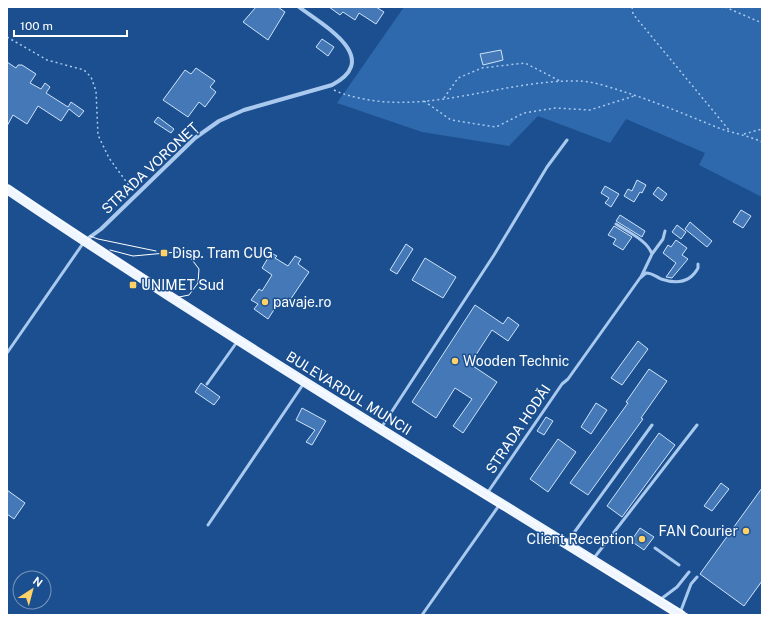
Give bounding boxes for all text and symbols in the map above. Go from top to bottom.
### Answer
scale bar [14,12,127,38]
text: 100 m [20,19,53,33]
street label: STRADA VORONEȚ [98,119,202,217]
place label: Disp. Tram CUG [172,245,273,261]
marker: Disp. Tram CUG [159,248,169,258]
place label: UNIMET Sud [141,277,224,293]
marker: UNIMET Sud [128,280,138,290]
place label: pavaje.ro [273,294,332,310]
marker: pavaje.ro [260,297,270,307]
street label: BULEVARDUL MUNCII [283,348,415,438]
place label: Wooden Technic [463,353,569,369]
marker: Wooden Technic [450,356,460,366]
street label: STRADA HODĂI [482,381,554,476]
place label: FAN Courier [659,523,738,539]
marker: FAN Courier [741,526,751,536]
place label: Client Reception [527,531,634,547]
marker: Client Reception [637,534,647,544]
north arrow [12,570,52,610]
text: N [31,575,45,589]

